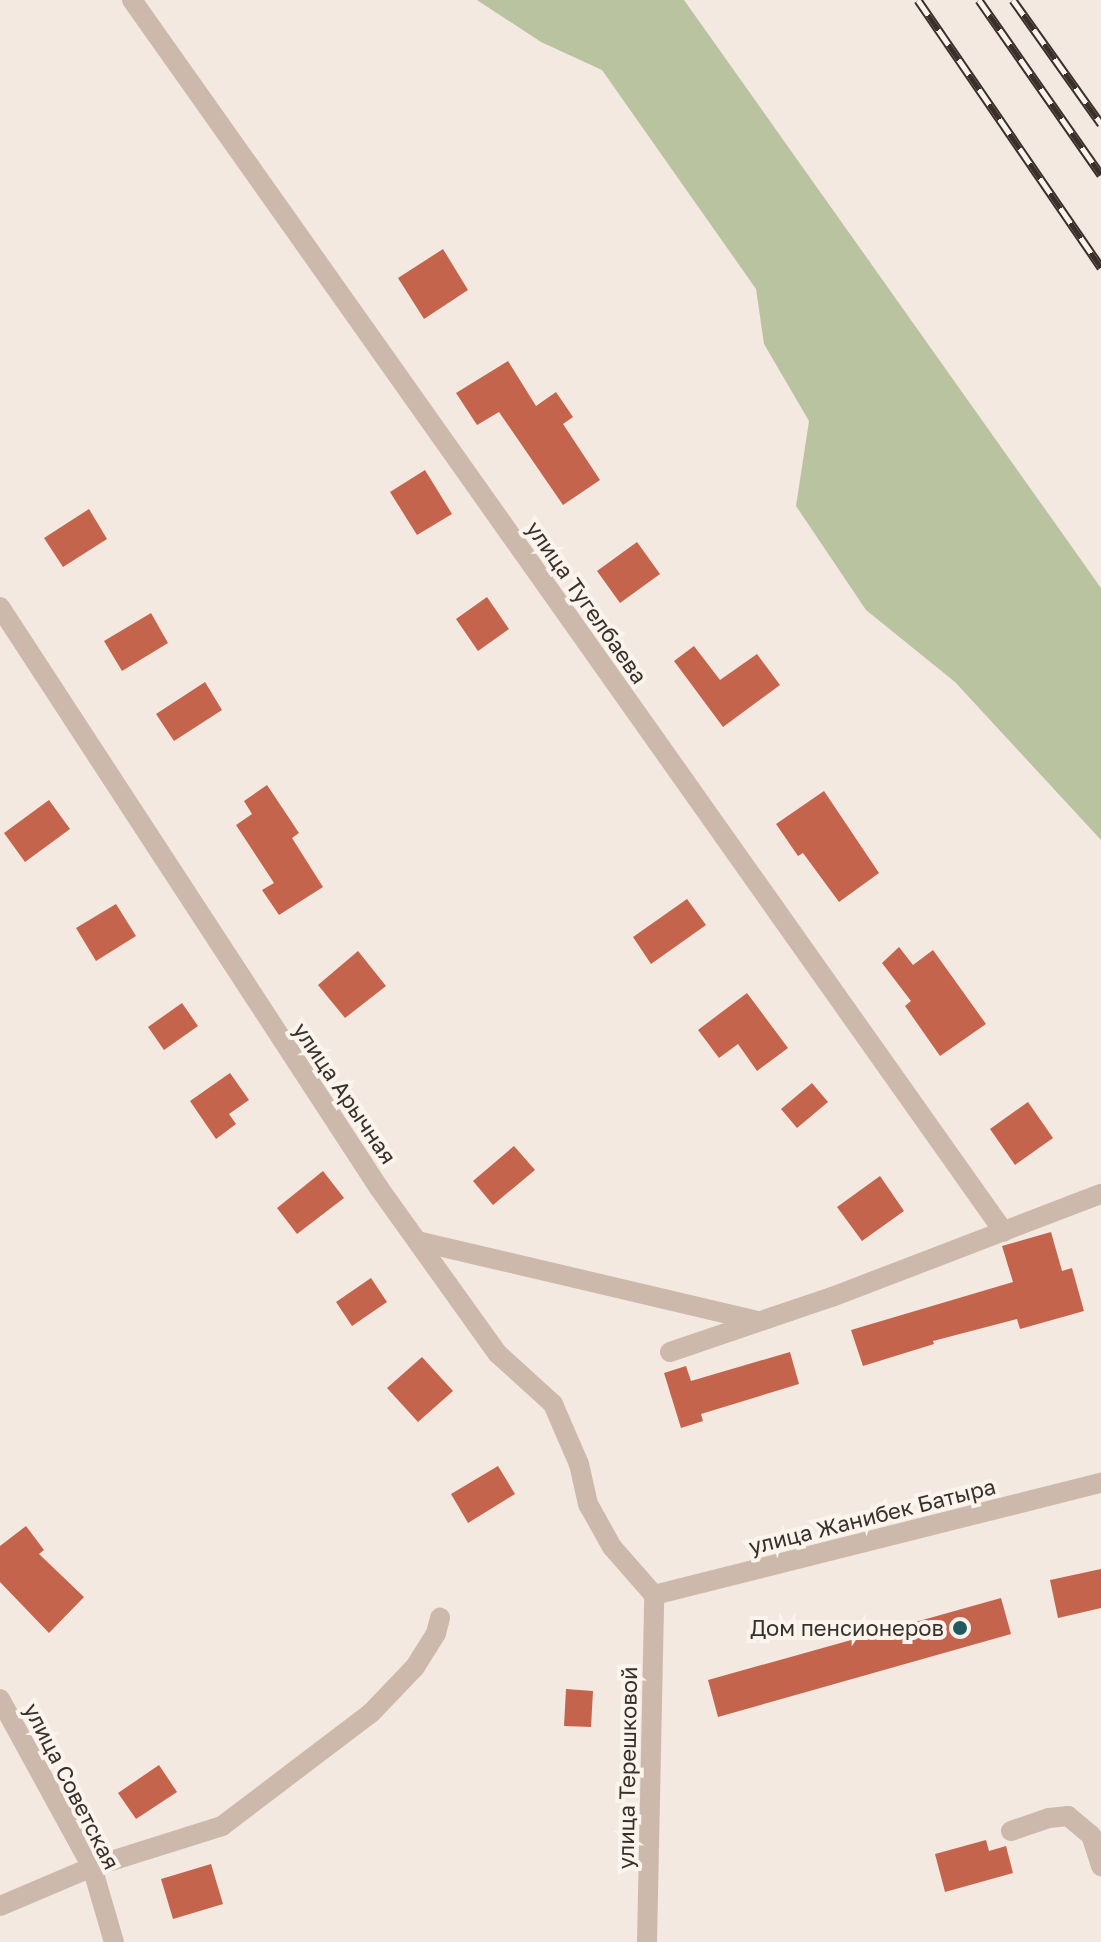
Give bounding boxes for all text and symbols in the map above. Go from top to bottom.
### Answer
street label: улица Тугелбаева [521,516,653,688]
street label: улица Арычная [288,1017,402,1169]
street label: улица Жанибек Батыра [746,1472,998,1560]
place label: Дом пенсионеров [750,1615,944,1641]
marker: Дом пенсионеров [951,1619,969,1637]
street label: улица Терешковой [612,1666,642,1870]
street label: улица Советская [19,1698,125,1874]

